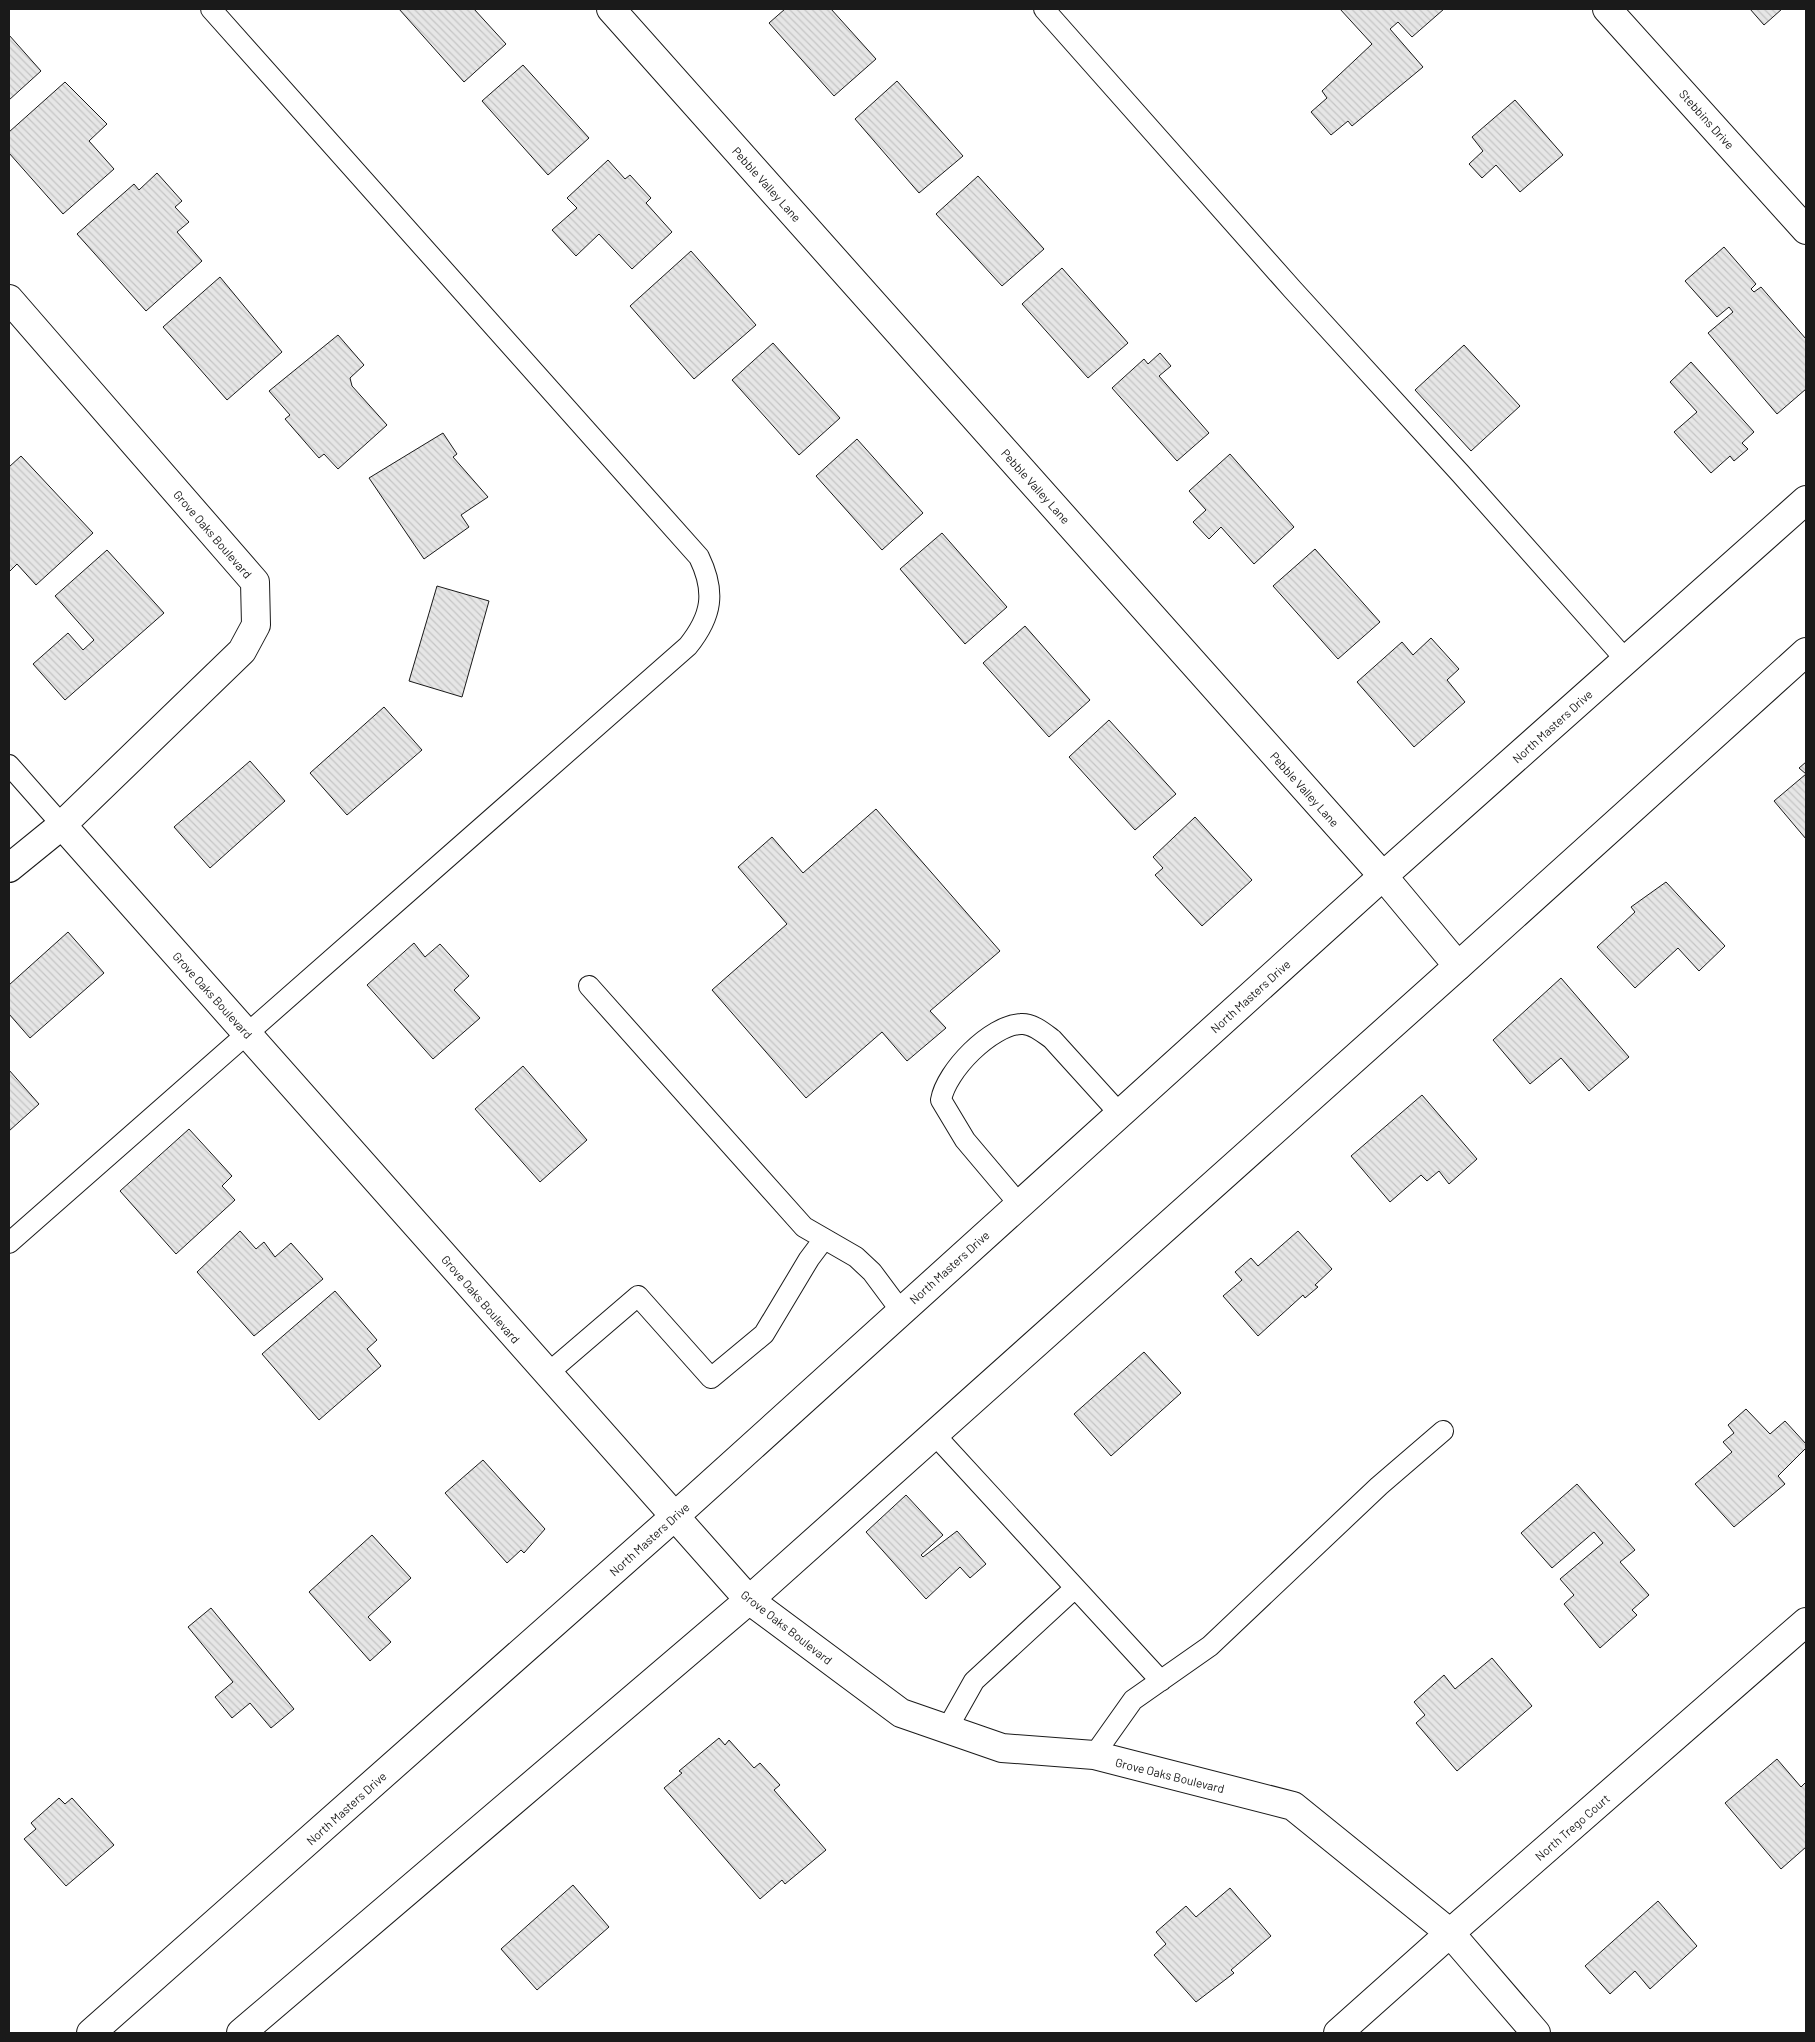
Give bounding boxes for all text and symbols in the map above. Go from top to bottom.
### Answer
street label: Stebbins Drive [1677,86,1737,152]
street label: Pebble Valley Lane [730,144,804,224]
street label: Pebble Valley Lane [999,446,1073,526]
street label: Grove Oaks Boulevard [171,487,255,581]
street label: North Masters Drive [1509,686,1595,766]
street label: Pebble Valley Lane [1268,749,1342,829]
street label: Grove Oaks Boulevard [170,949,256,1041]
street label: North Masters Drive [1207,956,1293,1036]
street label: North Masters Drive [906,1227,992,1307]
street label: Grove Oaks Boulevard [439,1252,523,1346]
street label: North Masters Drive [606,1499,692,1579]
street label: Grove Oaks Boulevard [739,1587,835,1667]
street label: Grove Oaks Boulevard [1114,1755,1226,1795]
street label: North Masters Drive [303,1768,389,1848]
street label: North Trego Court [1532,1791,1612,1863]

